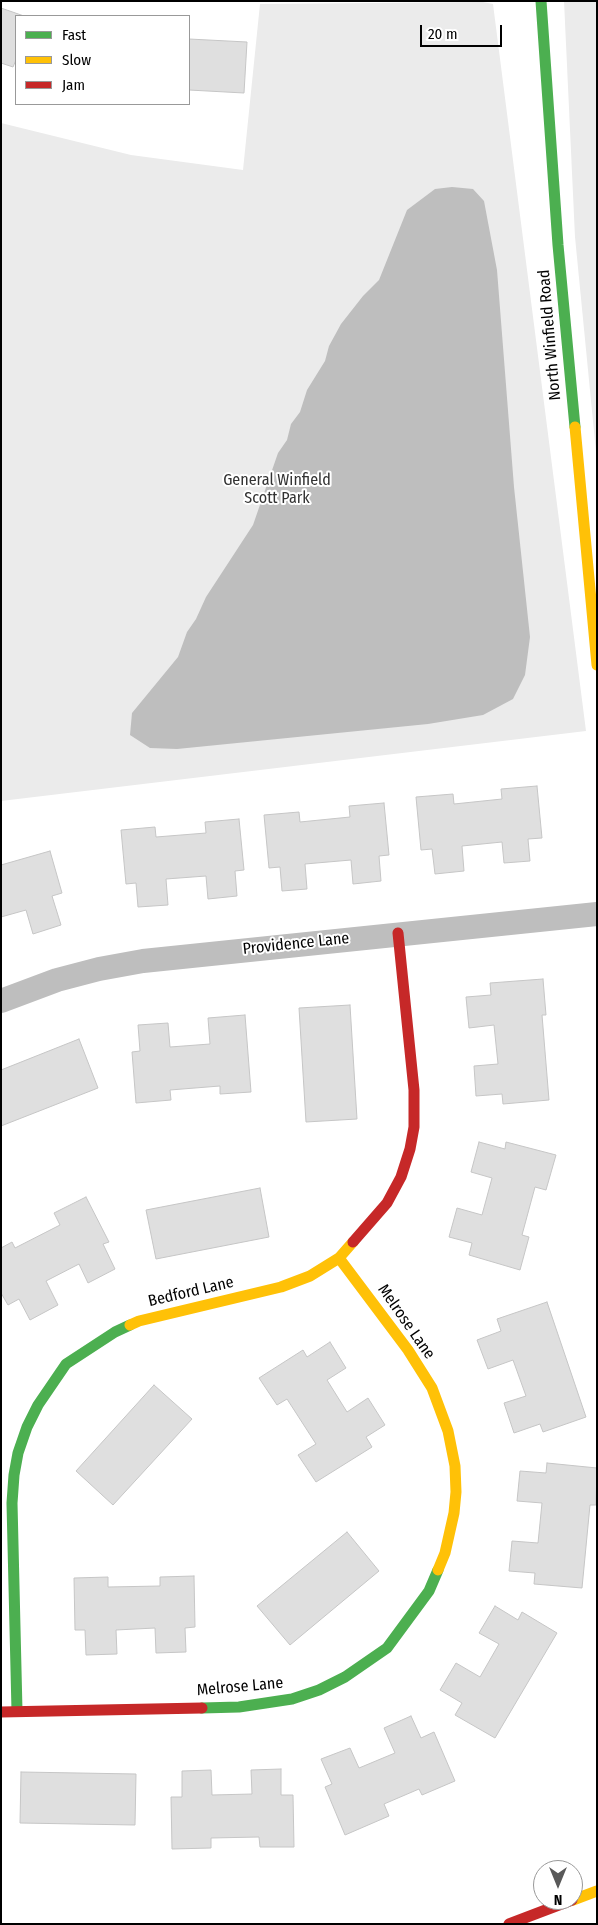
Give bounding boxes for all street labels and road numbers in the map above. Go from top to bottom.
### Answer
street label: North Winfield Road [535,269,565,401]
street label: Providence Lane [242,929,350,959]
street label: Bedford Lane [146,1273,236,1311]
street label: Melrose Lane [373,1281,439,1363]
street label: Melrose Lane [196,1674,284,1700]

